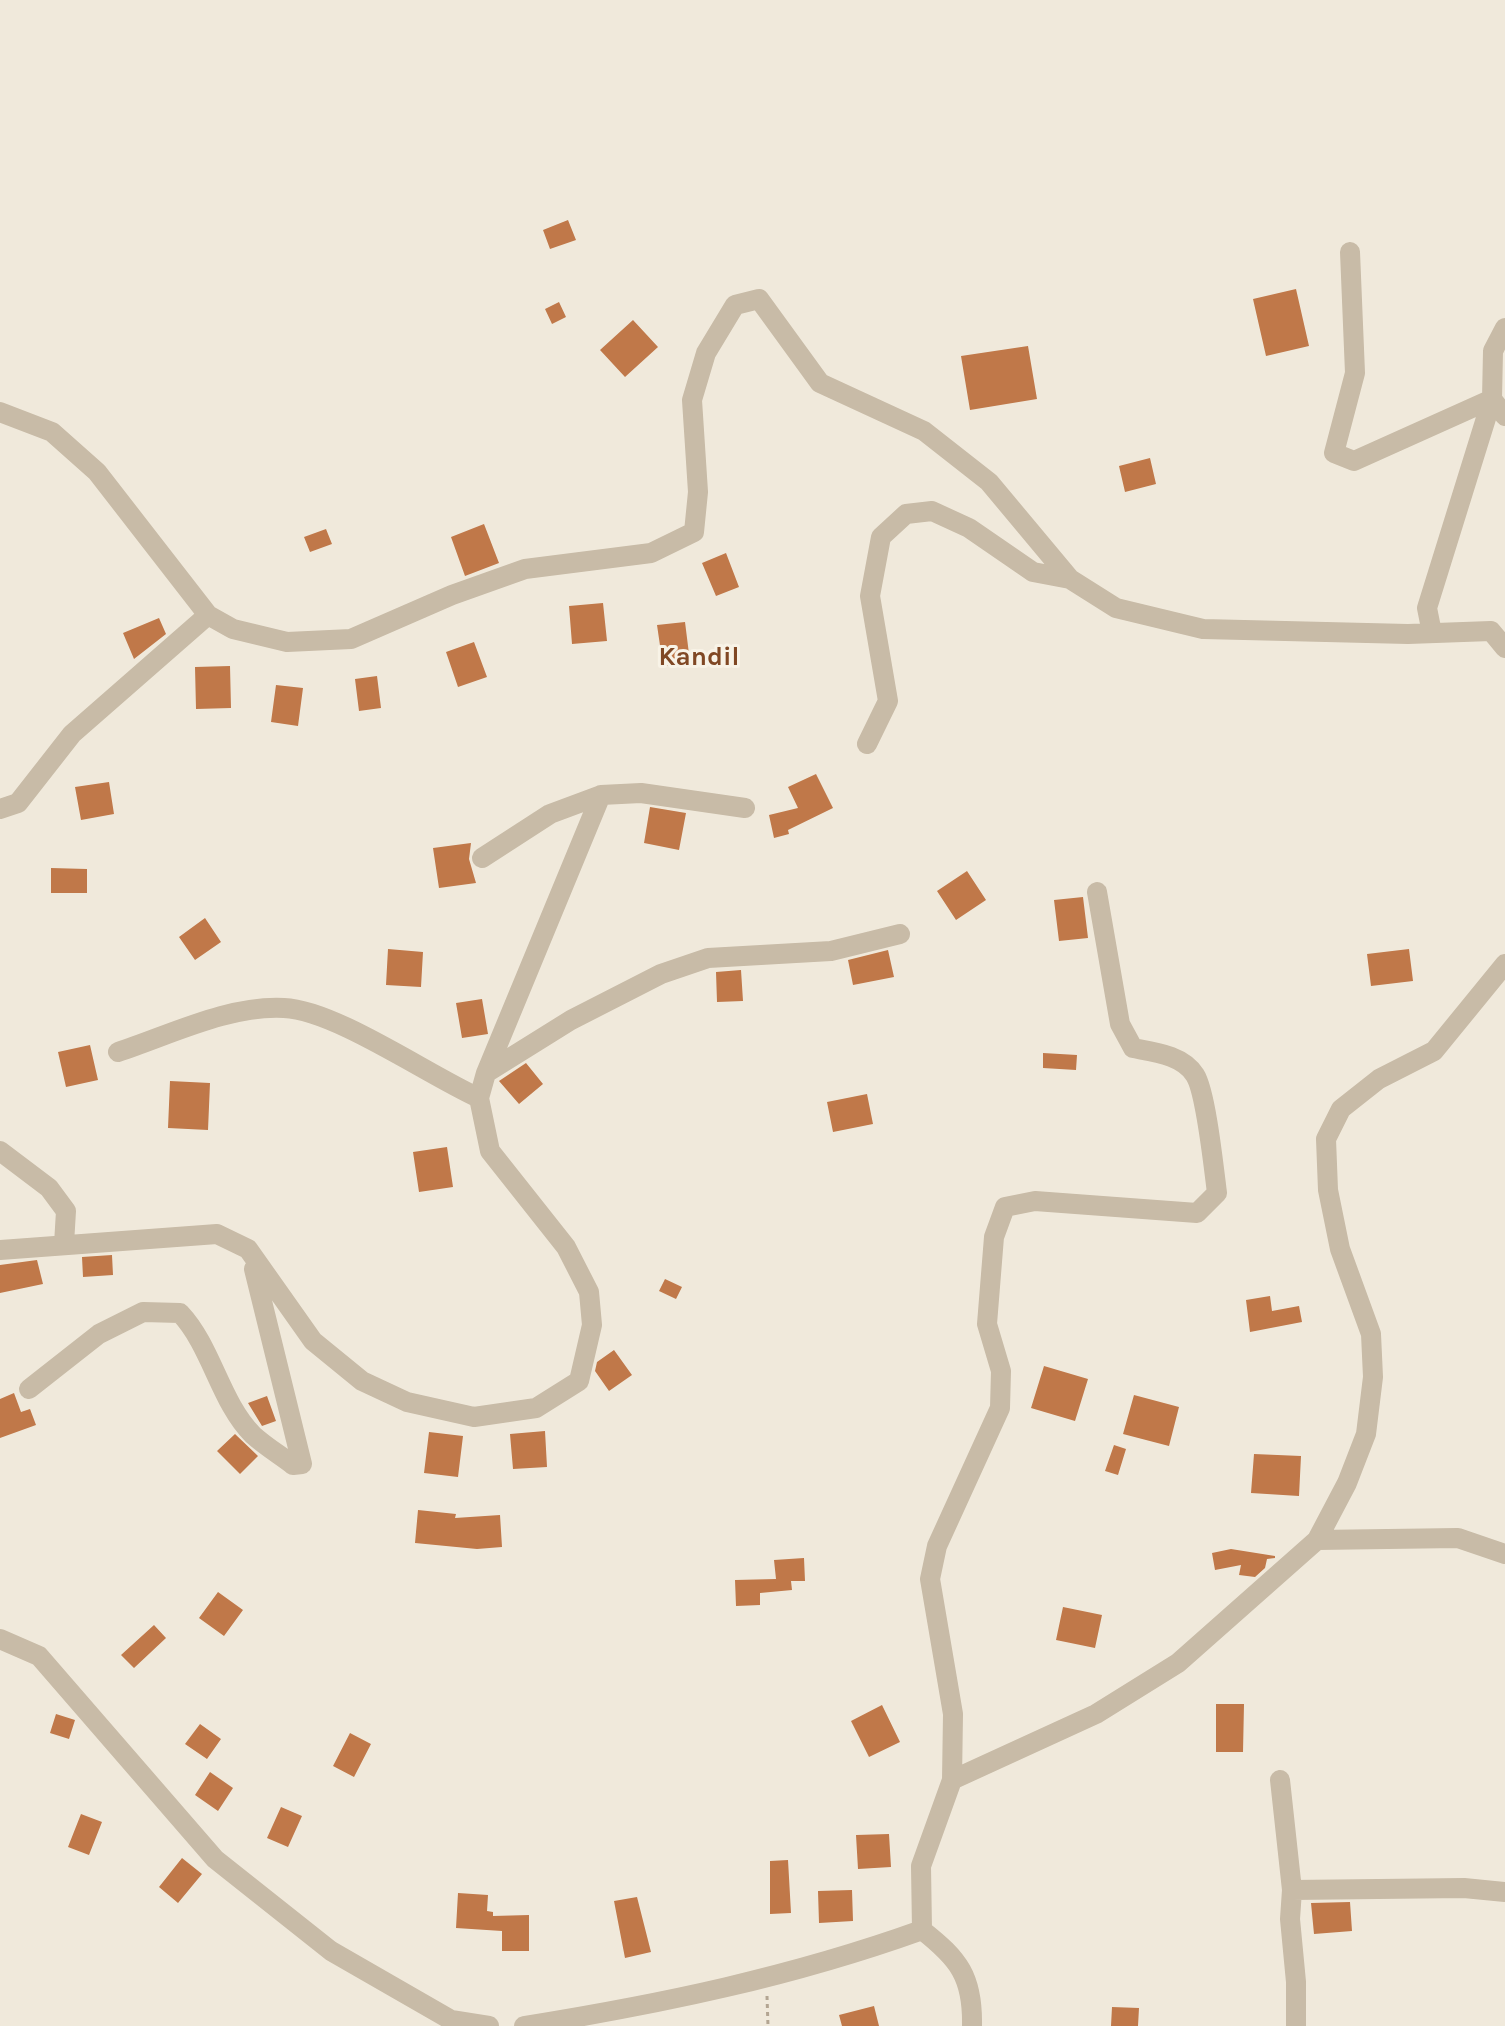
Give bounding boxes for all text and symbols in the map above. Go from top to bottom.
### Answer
district label: Kandil [659,642,739,674]

